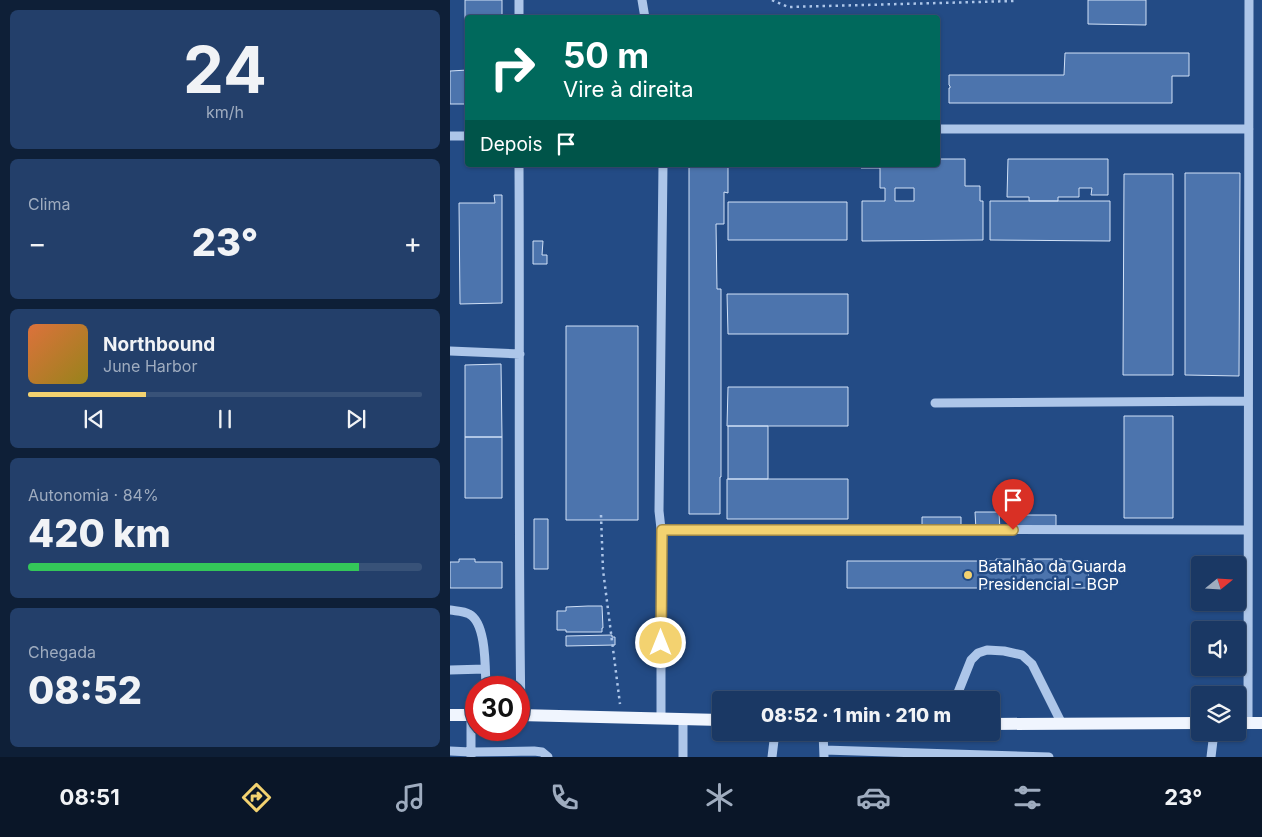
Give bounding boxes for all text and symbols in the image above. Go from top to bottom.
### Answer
text: 24 [183,30,267,109]
text: 50 m [563,34,649,76]
icon: right [480,35,545,100]
text: Vire à direita [563,76,694,102]
text: km/h [206,102,244,122]
icon: arrive [552,130,580,158]
text: Depois [480,133,542,156]
text: Clima [28,194,70,214]
text: 23° [192,219,258,265]
text: − [28,226,47,260]
text: + [403,226,422,260]
text: Northbound [103,333,215,356]
text: June Harbor [103,356,197,376]
icon: previous [80,405,108,433]
icon: pause [211,405,239,433]
icon: next [342,405,370,433]
pin [992,479,1034,530]
text: Autonomia · 84% [28,485,159,505]
icon: arrive [999,486,1027,514]
text: 420 km [28,510,171,556]
place label: Batalhão da Guarda Presidencial - BGP [978,556,1126,594]
north arrow [1191,556,1246,611]
map controls [1191,556,1246,741]
marker: Batalhão da Guarda Presidencial - BGP [962,569,974,581]
position arrow [634,616,686,668]
button: sound [1191,621,1246,676]
text: Chegada [28,642,96,662]
text: 08:52 [28,667,142,713]
speed limit sign: 30 [465,676,530,741]
button: layers [1191,686,1246,741]
text: 08:52 · 1 min · 210 m [761,704,951,727]
icon: directions [239,780,274,815]
icon: music [393,780,428,815]
icon: phone [547,780,582,815]
icon: climate [702,780,737,815]
icon: car [856,780,891,815]
icon: filters [1010,780,1045,815]
text: 08:51 [60,784,120,810]
text: 23° [1164,784,1202,810]

